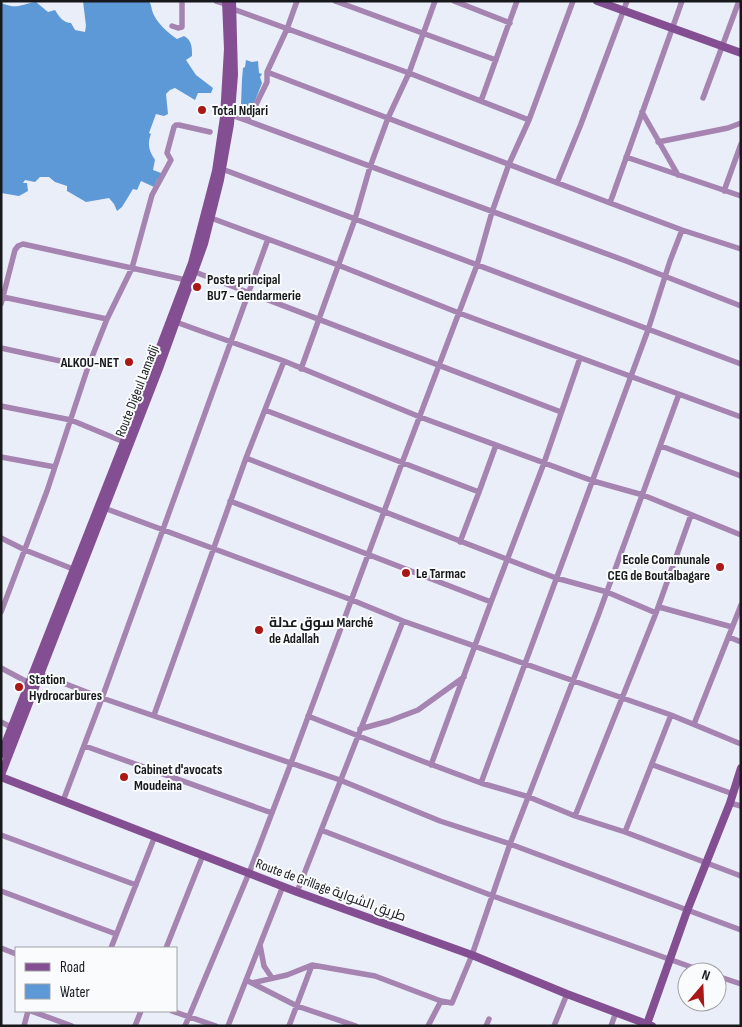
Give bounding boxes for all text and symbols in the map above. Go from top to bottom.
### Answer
place label: Total Ndjari [212,102,268,119]
marker: Total Ndjari [196,104,208,116]
place label: Poste principal BU7 - Gendarmerie [207,271,301,304]
marker: Poste principal BU7 - Gendarmerie [191,281,203,293]
street label: Route Digeul Lamadji [112,343,162,439]
place label: ALKOU-NET [60,354,119,371]
marker: ALKOU-NET [123,356,135,368]
place label: Ecole Communale CEG de Boutalbagare [608,551,710,584]
marker: Ecole Communale CEG de Boutalbagare [714,561,726,573]
place label: Le Tarmac [416,565,466,582]
marker: Le Tarmac [400,567,412,579]
place label: سوق عدلة Marché de Adallah [269,614,373,647]
marker: سوق عدلة Marché de Adallah [253,624,265,636]
place label: Station Hydrocarbures [29,671,102,704]
marker: Station Hydrocarbures [13,681,25,693]
place label: Cabinet d'avocats Moudeina [134,761,222,794]
marker: Cabinet d'avocats Moudeina [118,771,130,783]
street label: Route de Grillage طريق الشواية [253,855,409,925]
legend [15,947,178,1012]
text: Road [60,958,85,977]
north arrow [677,962,727,1012]
text: N [700,966,712,984]
text: Water [60,983,91,1002]

